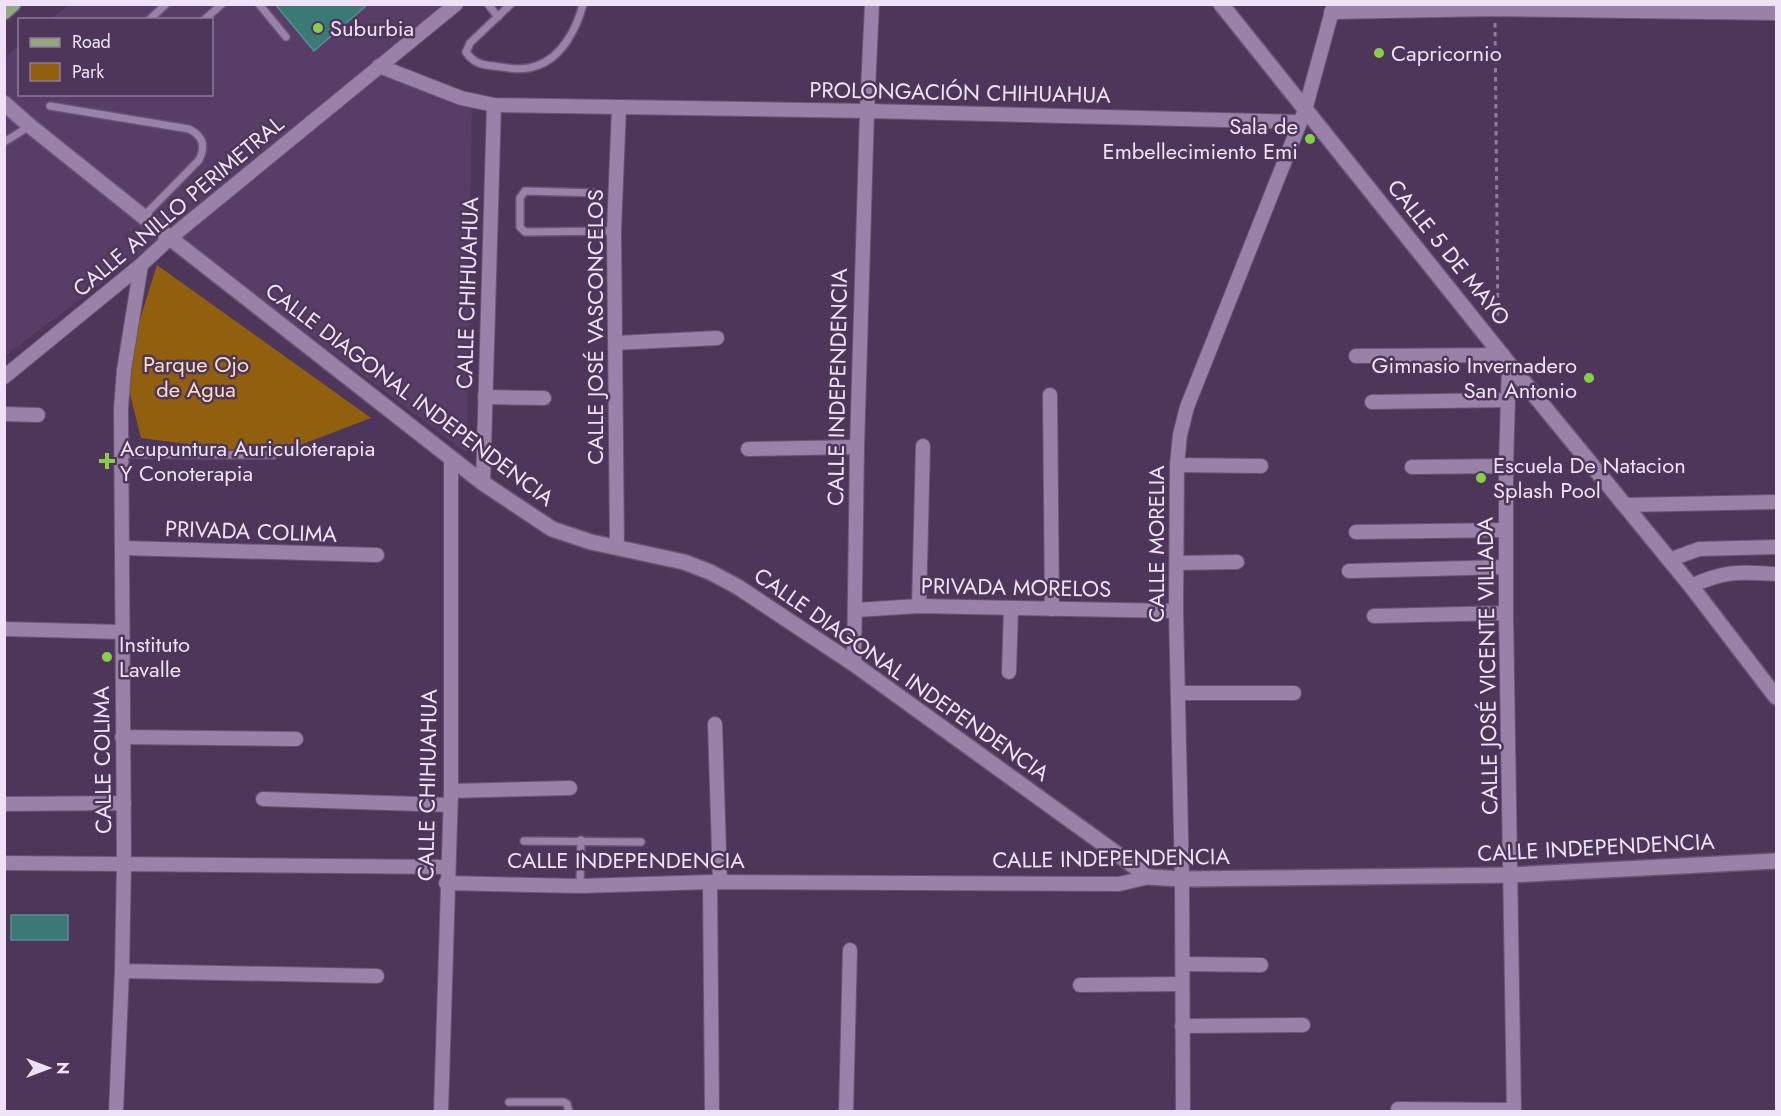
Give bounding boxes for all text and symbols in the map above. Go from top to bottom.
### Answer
place label: Suburbia [330,12,414,44]
legend [18,18,213,96]
marker: Suburbia [311,21,325,35]
text: Road [72,29,111,55]
place label: Capricornio [1391,37,1502,69]
marker: Capricornio [1372,46,1386,60]
text: Park [72,59,104,85]
street label: PROLONGACIÓN CHIHUAHUA [809,73,1111,111]
street label: CALLE ANILLO PERIMETRAL [66,108,290,304]
place label: Sala de Embellecimiento Emi [1103,110,1298,167]
marker: Sala de Embellecimiento Emi [1303,132,1317,146]
street label: CALLE 5 DE MAYO [1380,172,1518,332]
street label: CALLE JOSÉ VASCONCELOS [579,189,611,465]
street label: CALLE CHIHUAHUA [448,196,486,389]
street label: CALLE INDEPENDENCIA [819,267,855,506]
street label: CALLE DIAGONAL INDEPENDENCIA [259,275,561,514]
park label: Parque Ojo de Agua [143,348,249,405]
place label: Gimnasio Invernadero San Antonio [1371,349,1577,406]
marker: Gimnasio Invernadero San Antonio [1582,371,1596,385]
place label: Acupuntura Auriculoterapia Y Conoterapia [120,432,375,489]
place label: Escuela De Natacion Splash Pool [1493,449,1686,506]
marker: Acupuntura Auriculoterapia Y Conoterapia [98,452,116,470]
street label: CALLE MORELIA [1140,465,1172,623]
marker: Escuela De Natacion Splash Pool [1474,471,1488,485]
street label: PRIVADA COLIMA [164,512,338,550]
street label: CALLE JOSÉ VICENTE VILLADA [1468,516,1506,815]
street label: CALLE DIAGONAL INDEPENDENCIA [748,559,1057,789]
street label: PRIVADA MORELOS [921,569,1111,605]
place label: Instituto Lavalle [119,628,190,685]
marker: Instituto Lavalle [100,650,114,664]
street label: CALLE COLIMA [85,685,119,834]
street label: CALLE CHIHUAHUA [409,688,445,881]
street label: CALLE INDEPENDENCIA [1477,825,1716,869]
street label: CALLE INDEPENDENCIA [992,840,1231,876]
street label: CALLE INDEPENDENCIA [507,844,745,876]
north arrow [18,1038,78,1098]
text: N [51,1062,74,1074]

